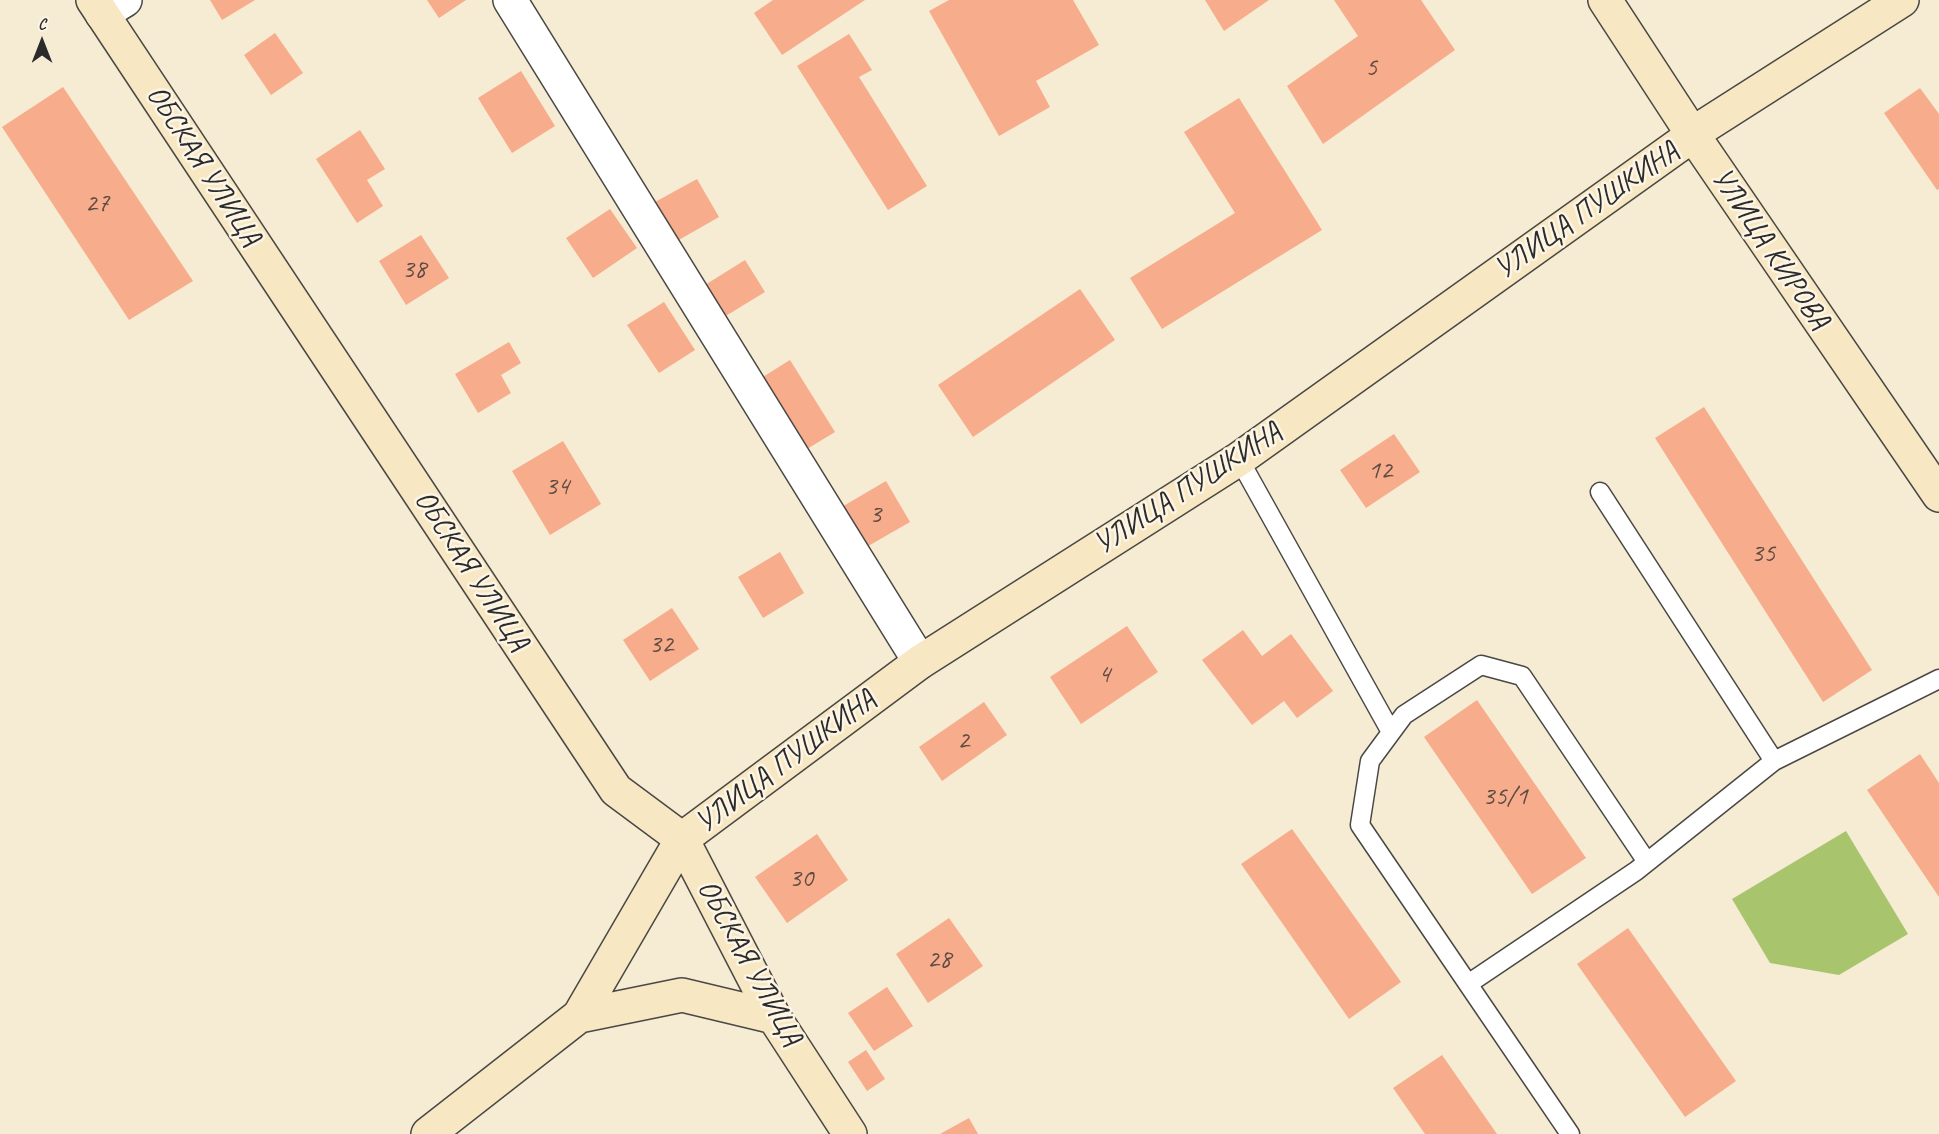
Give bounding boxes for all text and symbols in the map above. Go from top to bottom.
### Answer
north arrow [12,12,72,72]
text: С [38,14,46,34]
house number: 5 [1365,52,1377,84]
street label: ОБСКАЯ УЛИЦА [138,79,268,253]
street label: УЛИЦА ПУШКИНА [1488,134,1686,288]
street label: УЛИЦА КИРОВА [1703,161,1837,337]
house number: 27 [85,188,109,220]
house number: 38 [402,254,426,286]
street label: УЛИЦА ПУШКИНА [1087,415,1289,563]
house number: 12 [1368,455,1392,487]
house number: 34 [545,471,569,503]
street label: ОБСКАЯ УЛИЦА [406,484,536,658]
house number: 3 [869,499,881,531]
house number: 35 [1751,538,1775,570]
house number: 32 [649,629,673,661]
house number: 4 [1098,659,1110,691]
street label: УЛИЦА ПУШКИНА [689,682,883,842]
house number: 2 [957,725,969,757]
house number: 35/1 [1482,781,1528,813]
house number: 30 [789,863,813,895]
street label: ОБСКАЯ УЛИЦА [689,874,809,1052]
house number: 28 [927,944,951,976]

